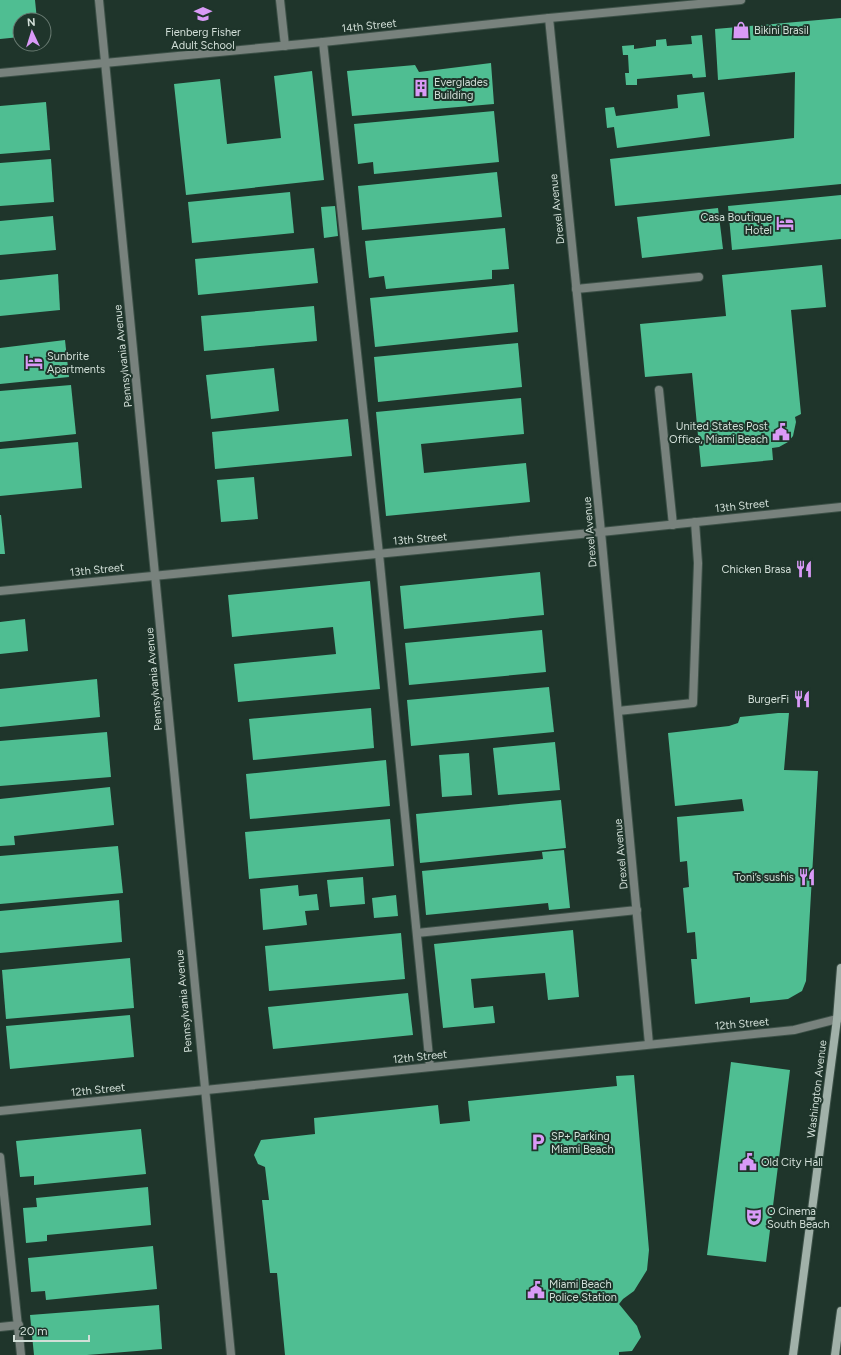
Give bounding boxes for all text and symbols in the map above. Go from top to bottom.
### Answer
school or university icon: Fienberg Fisher Adult School [193,4,213,24]
north arrow [12,12,52,52]
text: N [27,16,36,29]
street label: 14th Street [341,17,397,35]
shop icon: Bikini Brasil [731,20,751,40]
place label: Bikini Brasil [754,24,809,37]
place label: Fienberg Fisher Adult School [165,26,241,52]
place label: Everglades Building [434,76,488,102]
building icon: Everglades Building [411,78,431,98]
street label: Drexel Avenue [547,173,567,245]
place label: Casa Boutique Hotel [701,211,772,237]
hotel icon: Casa Boutique Hotel [775,213,795,233]
street label: Pennsylvania Avenue [111,304,135,408]
place label: Sunbrite Apartments [47,350,105,376]
hotel icon: Sunbrite Apartments [24,352,44,372]
place label: United States Post Office, Miami Beach [669,420,768,446]
public building icon: United States Post Office, Miami Beach [771,422,791,442]
street label: Drexel Avenue [580,496,600,568]
street label: 13th Street [714,497,770,515]
street label: 13th Street [392,530,448,548]
restaurant icon: Chicken Brasa [794,559,814,579]
street label: 13th Street [69,561,125,579]
place label: Chicken Brasa [722,563,791,576]
street label: Pennsylvania Avenue [143,627,165,731]
restaurant icon: BurgerFi [792,689,812,709]
place label: BurgerFi [748,693,789,706]
street label: Drexel Avenue [611,818,631,890]
restaurant icon: Toni’s sushis [797,867,817,887]
place label: Toni’s sushis [734,871,794,884]
street label: Pennsylvania Avenue [173,949,195,1053]
street label: 12th Street [714,1015,770,1033]
street label: Washington Avenue [805,1039,829,1139]
street label: 12th Street [392,1048,448,1066]
street label: 12th Street [70,1081,126,1099]
place label: SP+ Parking Miami Beach [551,1130,614,1156]
parking icon: SP+ Parking Miami Beach [528,1132,548,1152]
public building icon: Old City Hall [738,1152,758,1172]
place label: Old City Hall [761,1156,823,1169]
place label: O Cinema South Beach [767,1205,830,1231]
theatre icon: O Cinema South Beach [744,1207,764,1227]
place label: Miami Beach Police Station [549,1278,617,1304]
public building icon: Miami Beach Police Station [526,1280,546,1300]
scale bar [14,1317,89,1343]
text: 20 m [20,1324,48,1338]

